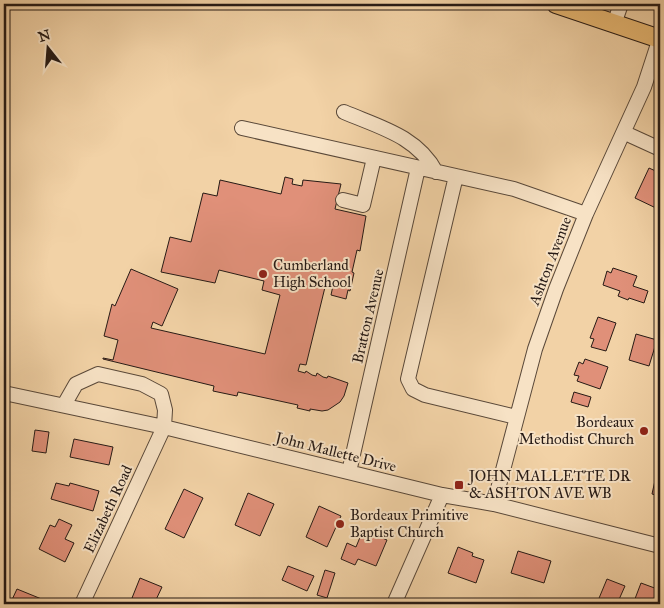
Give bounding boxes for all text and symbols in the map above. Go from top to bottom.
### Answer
north arrow [22,22,72,72]
text: N [36,26,53,46]
street label: Ashton Avenue [525,214,575,309]
place label: Cumberland High School [273,256,352,291]
street label: Bratton Avenue [348,267,388,365]
marker: Cumberland High School [257,268,269,280]
place label: Bordeaux Methodist Church [519,413,635,448]
marker: Bordeaux Methodist Church [638,425,650,437]
street label: John Mallette Drive [272,428,398,477]
street label: Elizabeth Road [80,462,136,556]
place label: JOHN MALLETTE DR & ASHTON AVE WB [467,467,631,502]
marker: JOHN MALLETTE DR & ASHTON AVE WB [453,479,465,491]
place label: Bordeaux Primitive Baptist Church [350,506,469,541]
marker: Bordeaux Primitive Baptist Church [334,518,346,530]

